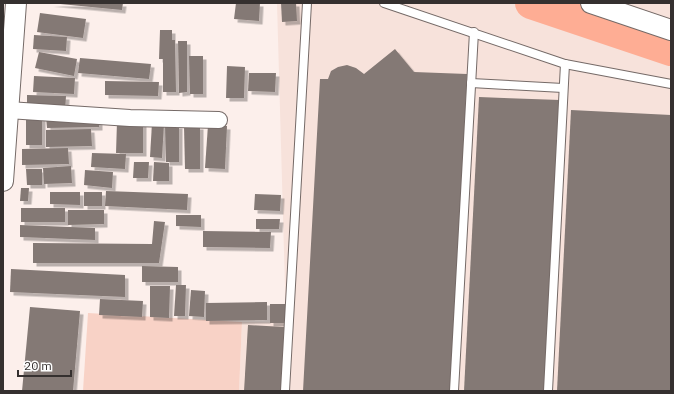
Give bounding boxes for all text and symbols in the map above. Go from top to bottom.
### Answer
scale bar [18,352,71,378]
text: 20 m [24,358,52,373]

